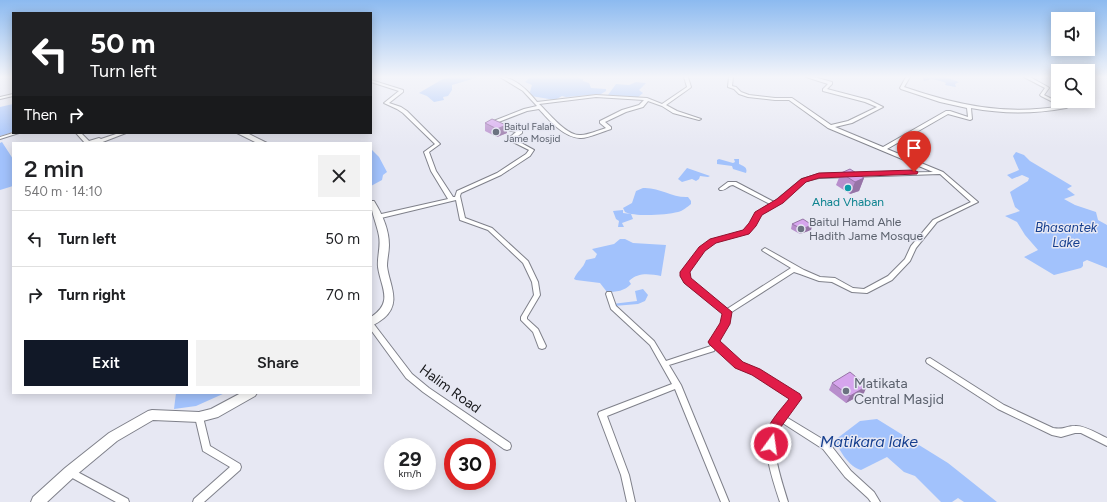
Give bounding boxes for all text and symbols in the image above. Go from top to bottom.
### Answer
map controls [1051,12,1095,108]
button: sound [1051,12,1095,56]
text: 50 m [90,26,156,60]
icon: left [24,28,76,80]
text: Turn left [90,60,157,82]
button: search [1051,64,1095,108]
icon: right [65,104,87,126]
text: Then [24,106,57,124]
place label: Baitul Falah Jame Mosjid [504,120,561,145]
marker: Baitul Falah Jame Mosjid [491,127,501,137]
pin [897,131,931,172]
icon: arrive [903,137,925,159]
text: 2 min [24,154,84,183]
button: close [318,155,360,197]
marker: Ahad Vhaban [843,183,853,193]
text: 540 m · 14:10 [24,184,102,199]
place label: Ahad Vhaban [812,195,884,209]
place label: Baitul Hamd Ahle Hadith Jame Mosque [809,215,924,243]
water label: Bhasantek Lake [1035,220,1098,250]
marker: Baitul Hamd Ahle Hadith Jame Mosque [796,224,806,234]
icon: left [24,228,46,250]
text: Turn left [58,230,116,248]
text: 50 m [325,230,360,248]
icon: right [24,284,46,306]
text: Turn right [58,286,126,304]
text: 70 m [326,286,360,304]
button: Exit [24,340,188,386]
button: Share [196,340,360,386]
street label: Halim Road [416,361,484,417]
place label: Matikata Central Masjid [854,375,944,408]
marker: Matikata Central Masjid [841,386,851,396]
position arrow [750,423,792,465]
water label: Matikara lake [820,432,918,451]
speed limit sign: 30 [444,438,496,490]
text: 29 [398,447,422,471]
text: km/h [399,467,421,480]

